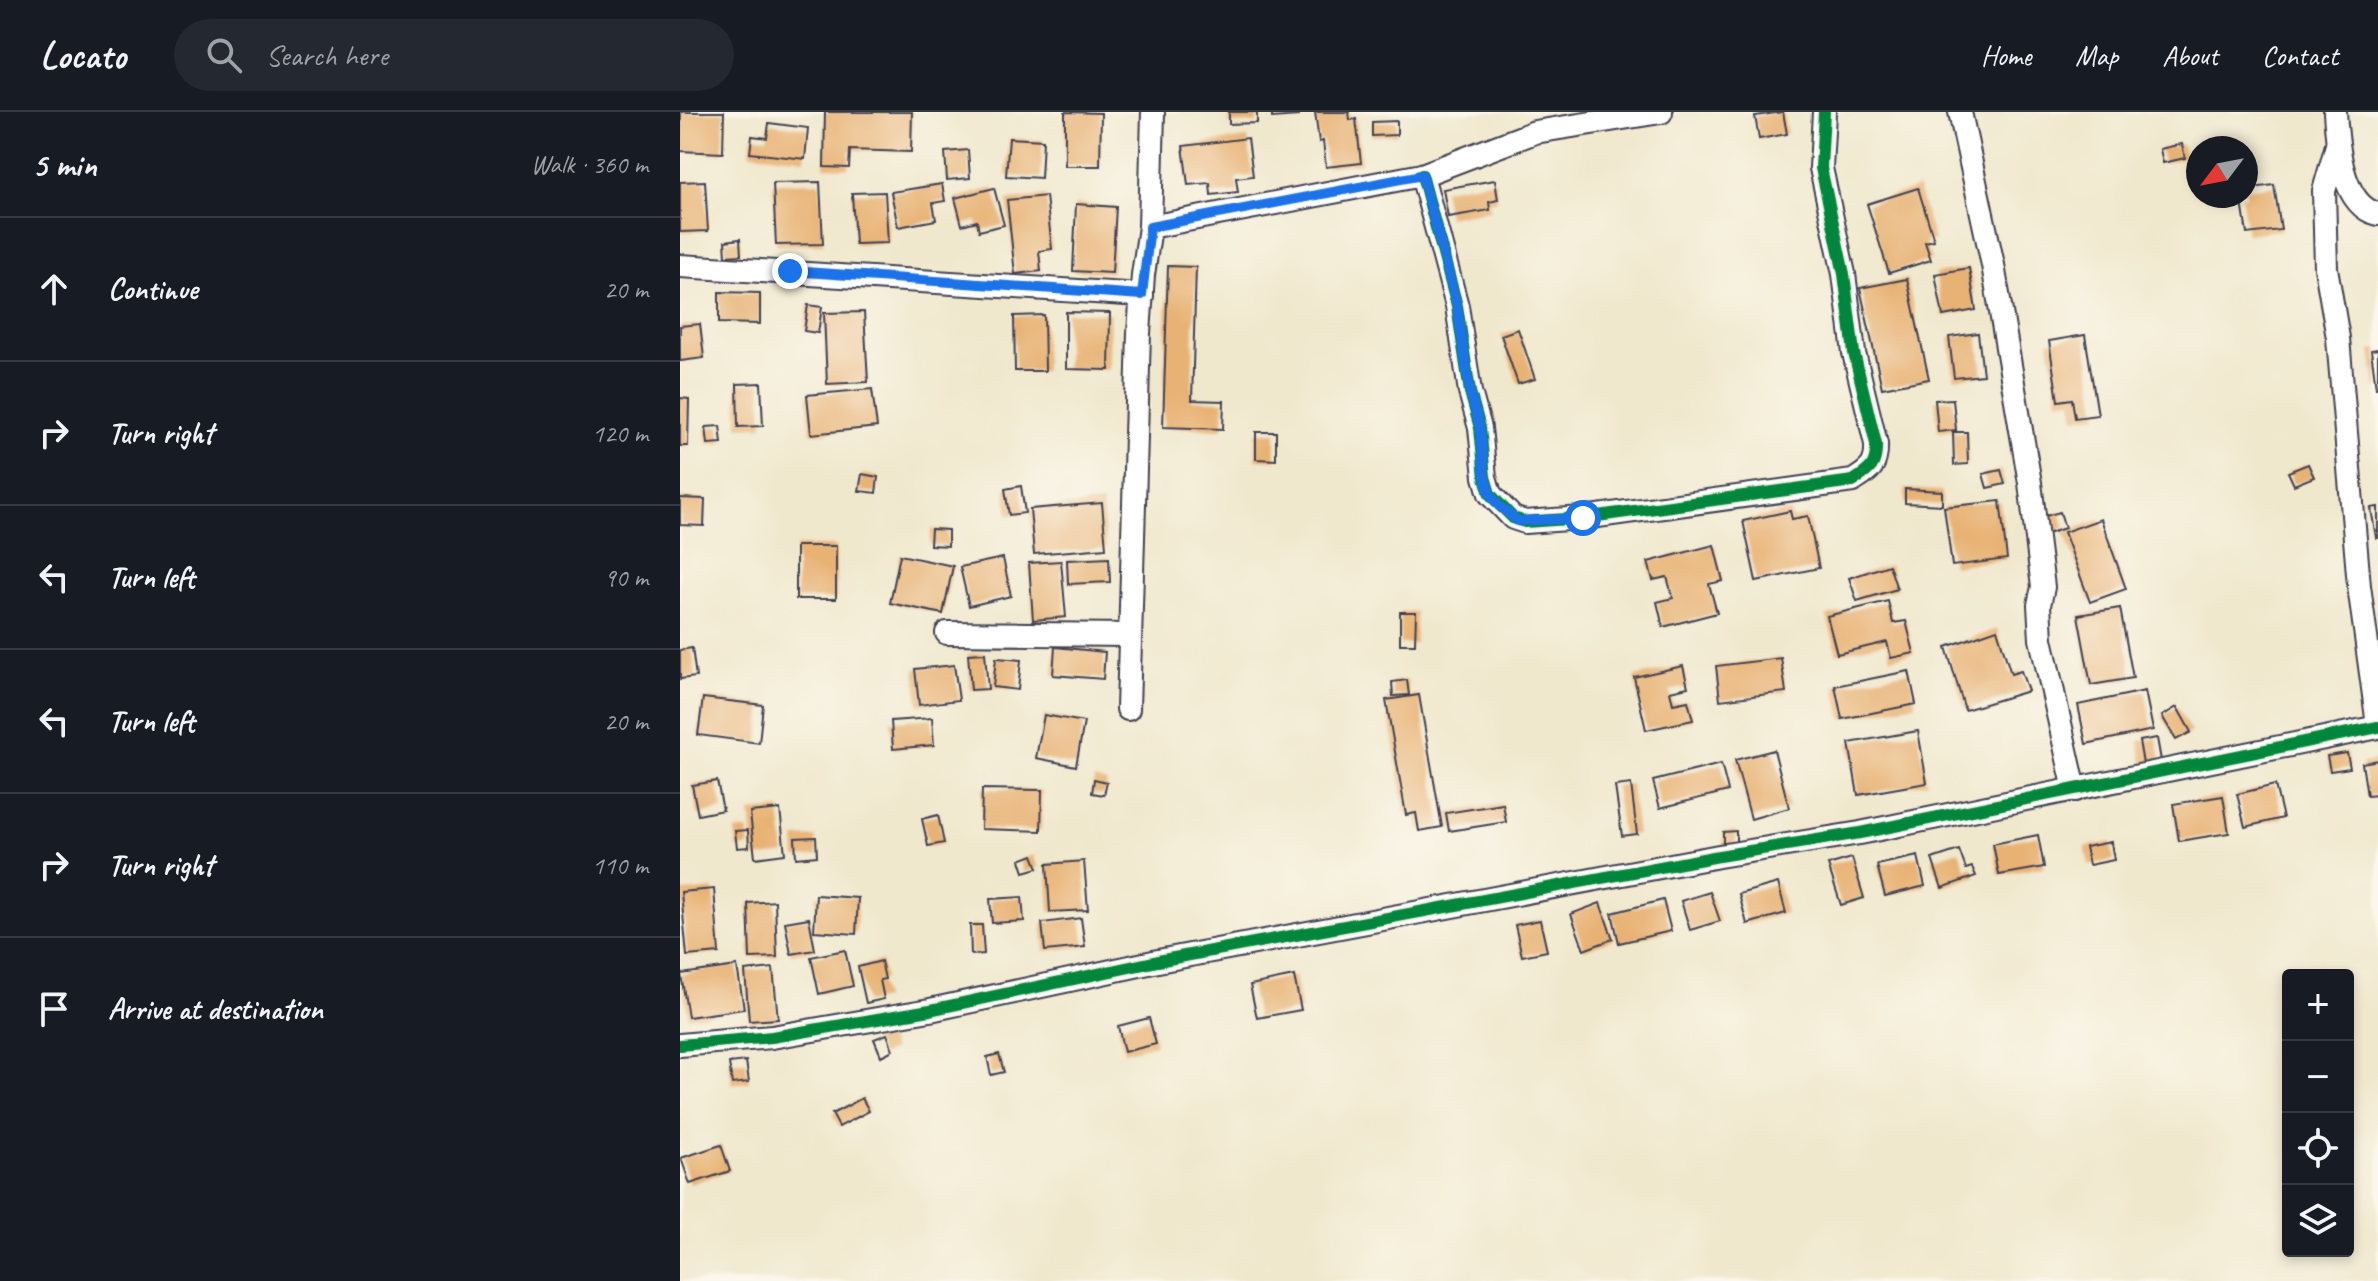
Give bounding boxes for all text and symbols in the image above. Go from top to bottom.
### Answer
search box [174,19,734,91]
text: Locato [40,32,126,79]
icon: search [202,33,246,77]
text: Search here [266,36,388,74]
text: Home [1981,38,2031,73]
text: Map [2075,38,2118,73]
text: About [2162,38,2218,73]
text: Contact [2262,38,2338,73]
north arrow [2186,136,2258,208]
text: 5 min [32,143,97,186]
text: Walk · 360 m [531,148,648,181]
route end [772,253,808,289]
icon: ahead [32,267,76,311]
text: Continue [108,270,198,308]
text: 20 m [604,273,648,306]
icon: right [32,411,76,455]
text: Turn right [108,414,213,452]
text: 120 m [592,417,648,450]
route start [1565,500,1601,536]
icon: left [32,555,76,599]
text: Turn left [108,558,195,596]
text: 90 m [604,561,648,594]
icon: left [32,699,76,743]
text: Turn left [108,702,195,740]
text: 20 m [604,705,648,738]
icon: right [32,843,76,887]
text: Turn right [108,846,213,884]
text: 110 m [592,849,648,882]
map controls [2282,969,2354,1257]
button: + [2282,969,2354,1041]
icon: arrive [32,987,76,1031]
text: Arrive at destination [108,990,323,1028]
button: − [2282,1041,2354,1113]
button: locate [2282,1113,2354,1185]
button: layers [2282,1185,2354,1257]

